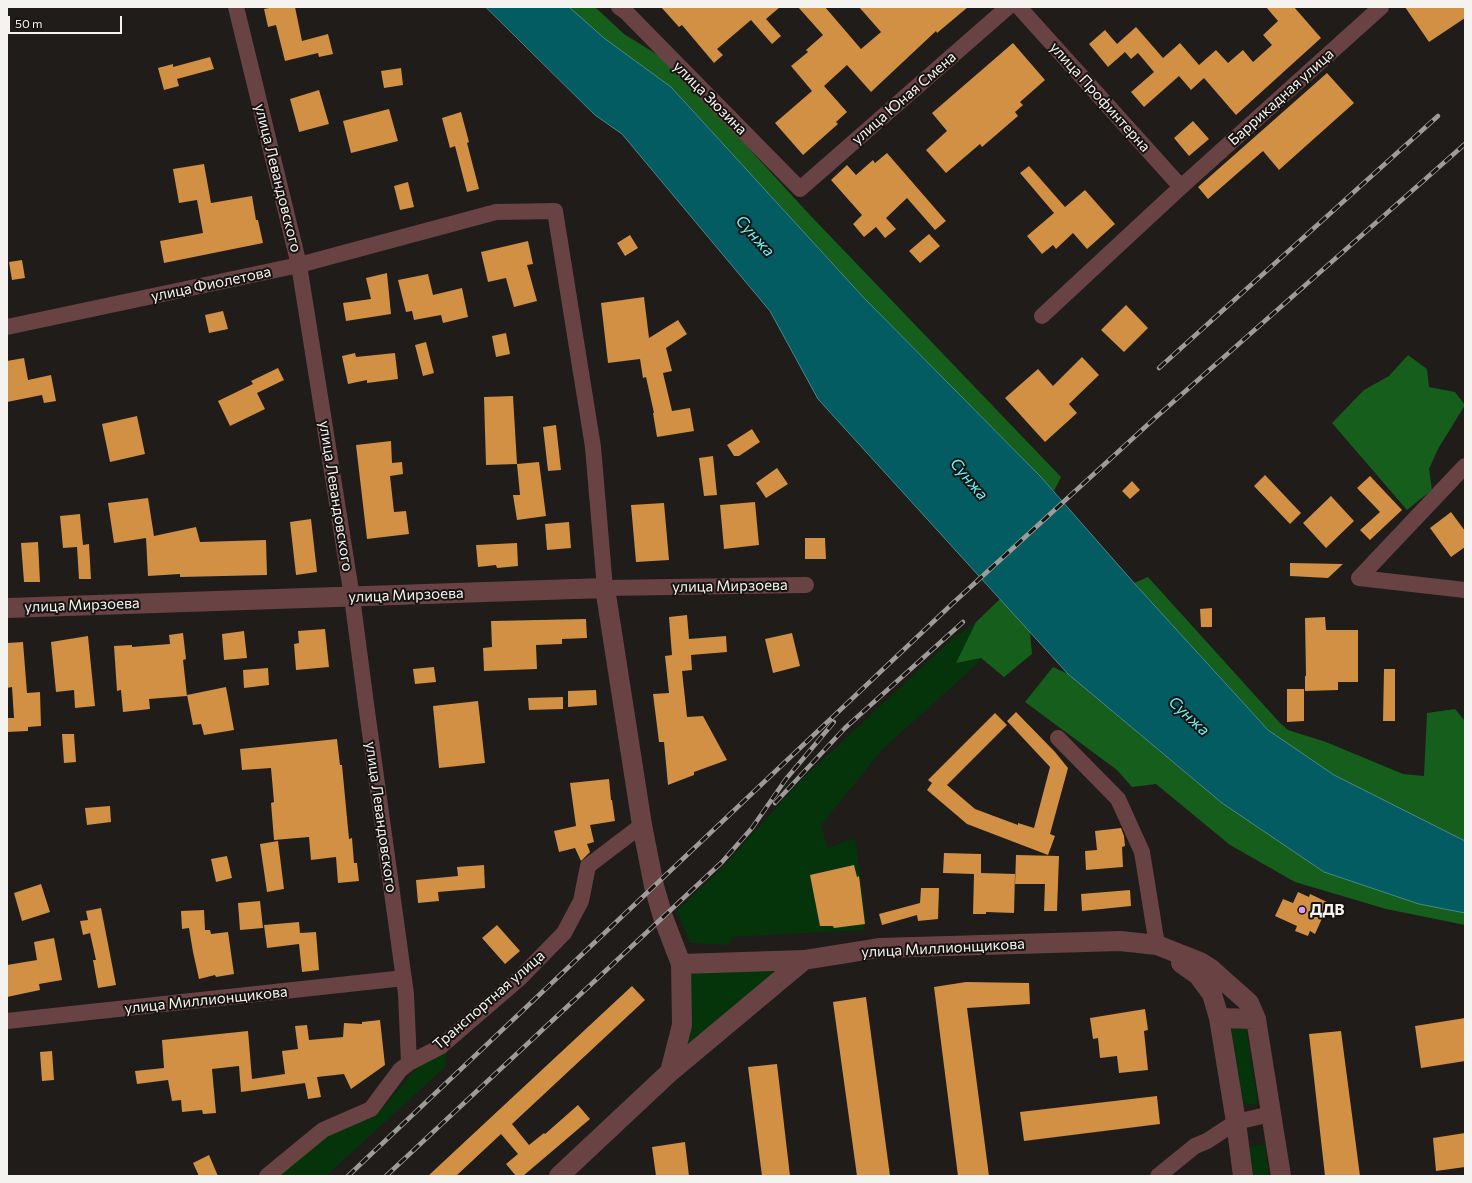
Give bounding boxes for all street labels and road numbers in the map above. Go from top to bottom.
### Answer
street label: улица Профинтерна [1046,38,1154,156]
street label: Баррикадная улица [1224,45,1338,149]
street label: улица Юная Смена [848,48,960,148]
street label: улица Зюзина [669,57,751,139]
street label: улица Левандовского [251,102,305,254]
street label: улица Фиолетова [149,262,273,306]
street label: улица Левандовского [315,419,357,573]
street label: улица Мирзоева [672,576,788,596]
street label: улица Мирзоева [348,584,464,606]
street label: улица Мирзоева [24,594,140,616]
street label: улица Левандовского [361,740,401,894]
street label: улица Миллионщикова [861,935,1025,961]
street label: Транспортная улица [429,947,549,1053]
street label: улица Миллионщикова [124,982,288,1018]

